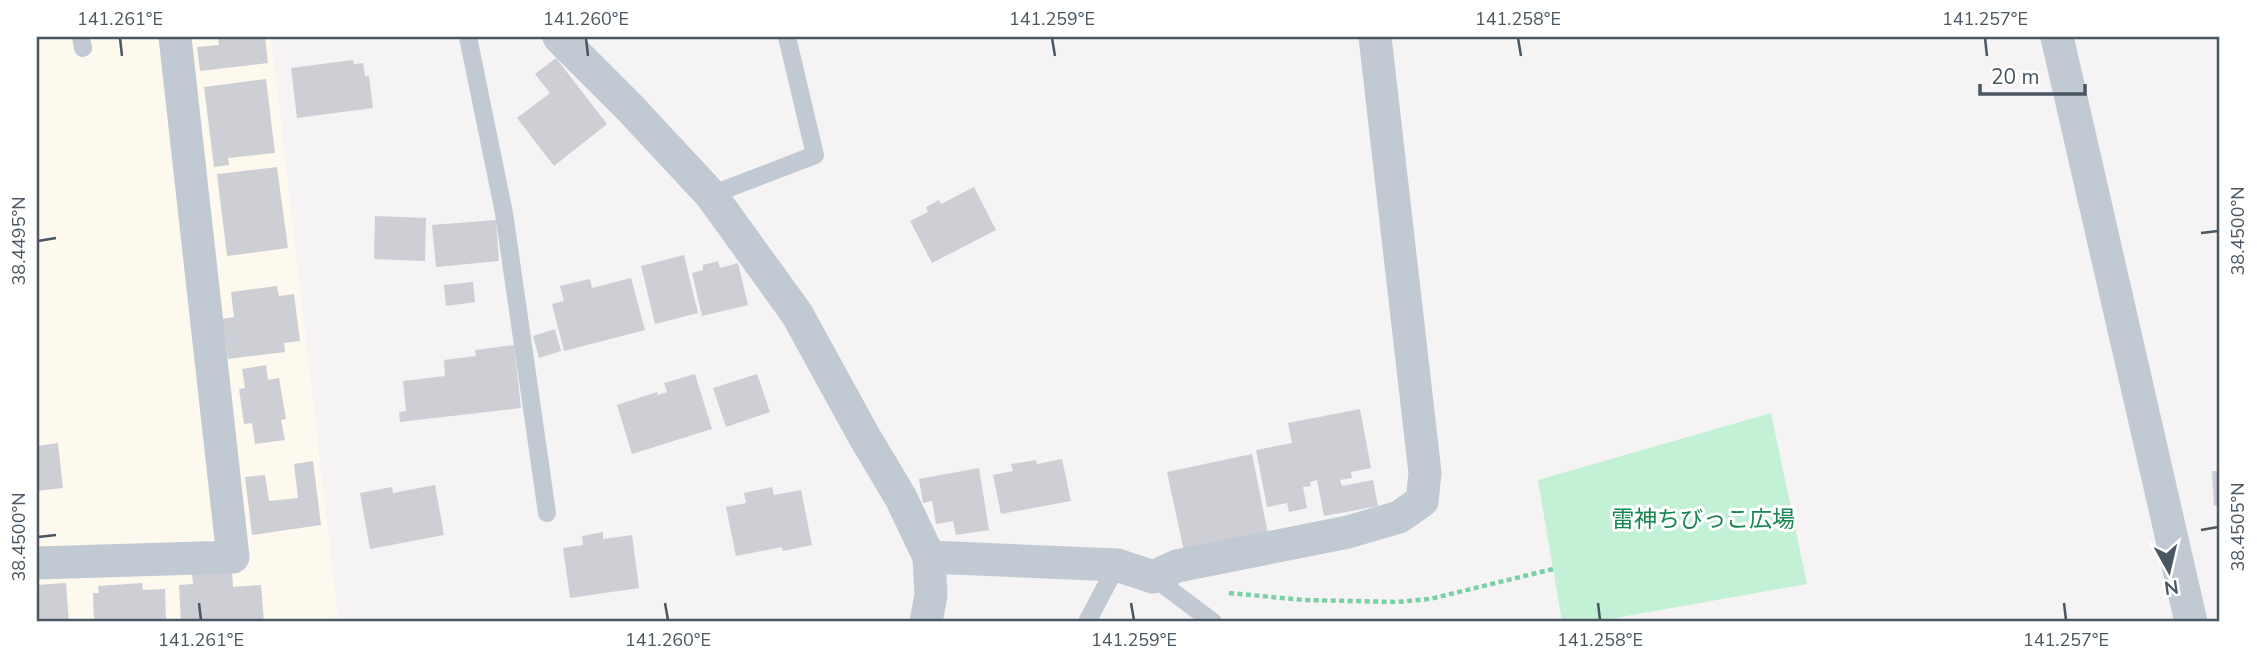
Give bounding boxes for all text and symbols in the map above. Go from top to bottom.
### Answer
text: 141.261°E [77,7,163,31]
text: 141.260°E [543,7,629,31]
text: 141.259°E [1009,7,1095,31]
text: 141.258°E [1475,7,1561,31]
text: 141.257°E [1942,7,2028,31]
scale bar [1980,52,2086,96]
text: 20 m [1991,63,2040,91]
text: 38.4500°N [2226,187,2250,275]
text: 38.4495°N [7,197,31,285]
text: 38.4505°N [2226,483,2250,571]
text: 38.4500°N [7,493,31,581]
park label: 雷神ちびっこ広場 [1611,504,1795,535]
north arrow [2134,536,2204,606]
text: N [2162,573,2180,601]
text: 141.261°E [158,628,244,652]
text: 141.260°E [625,628,711,652]
text: 141.259°E [1091,628,1177,652]
text: 141.258°E [1557,628,1643,652]
text: 141.257°E [2023,628,2109,652]

